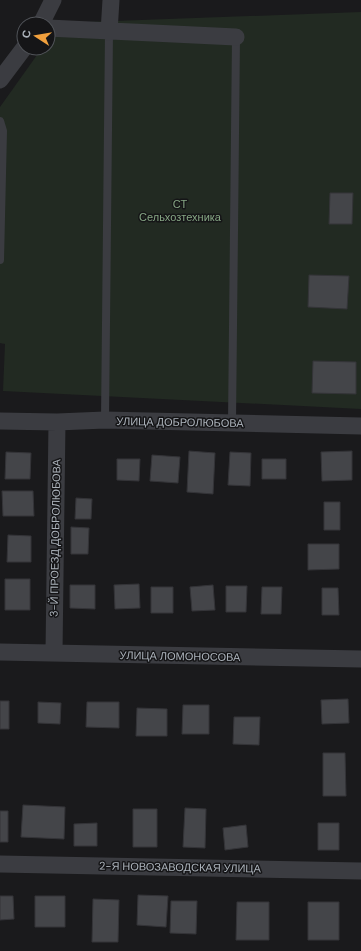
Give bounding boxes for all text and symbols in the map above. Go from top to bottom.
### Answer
north arrow [16,16,56,56]
text: С [19,29,34,39]
park label: СТ Сельхозтехника [139,197,222,224]
street label: УЛИЦА ДОБРОЛЮБОВА [116,414,244,430]
street label: 3-Й ПРОЕЗД ДОБРОЛЮБОВА [47,458,63,617]
street label: УЛИЦА ЛОМОНОСОВА [120,648,241,664]
street label: 2-Я НОВОЗАВОДСКАЯ УЛИЦА [99,859,262,875]

